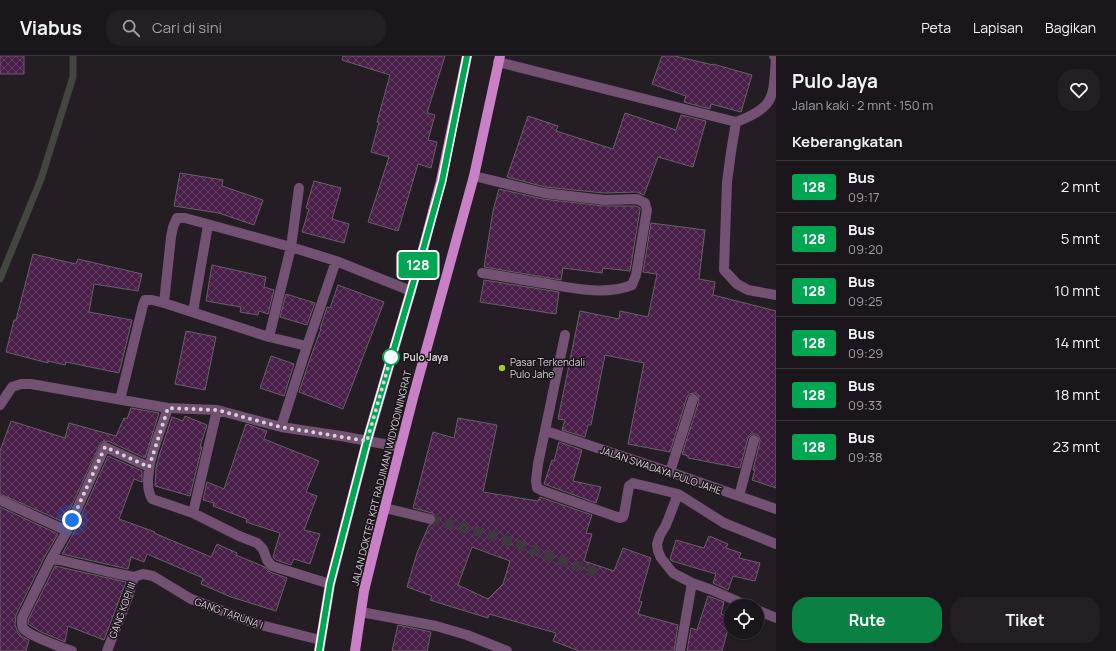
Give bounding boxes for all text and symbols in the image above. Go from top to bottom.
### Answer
search box [106,10,386,46]
text: Viabus [20,15,82,41]
icon: search [120,17,142,39]
text: Cari di sini [152,17,222,38]
text: Peta [921,18,951,37]
text: Lapisan [973,18,1023,37]
text: Bagikan [1045,18,1096,37]
text: Pulo Jaya [792,68,878,94]
button: heart [1058,69,1100,111]
text: Jalan kaki · 2 mnt · 150 m [792,96,933,114]
text: Keberangkatan [792,131,903,152]
text: Bus [848,167,875,188]
text: 2 mnt [1061,176,1100,197]
text: 128 [802,177,826,196]
text: 09:17 [848,188,879,206]
text: Bus [848,219,875,240]
text: 5 mnt [1061,228,1100,249]
text: 128 [802,229,826,248]
text: 09:20 [848,240,883,258]
line badge: 128 [395,252,441,278]
text: 128 [406,255,430,274]
text: Bus [848,271,875,292]
text: 10 mnt [1054,280,1100,301]
text: 128 [802,281,826,300]
text: 09:25 [848,292,883,310]
text: Bus [848,323,875,344]
text: 14 mnt [1055,332,1100,353]
text: 128 [802,333,826,352]
text: 09:29 [848,344,883,362]
marker: Pulo Jaya [382,348,400,366]
place label: Pulo Jaya [403,350,448,364]
place label: Pasar Terkendali Pulo Jahe [510,355,585,381]
marker: Pasar Terkendali Pulo Jahe [497,363,507,373]
street label: JALAN DOKTER KRT RADJIMAN WIDYODININGRAT [347,369,415,587]
text: Bus [848,375,875,396]
text: 18 mnt [1055,384,1100,405]
text: 128 [802,385,826,404]
text: 09:33 [848,396,882,414]
text: Bus [848,427,875,448]
text: 23 mnt [1053,436,1100,457]
text: 128 [802,437,826,456]
street label: JALAN SWADAYA PULO JAHE [598,443,724,498]
text: 09:38 [848,448,883,466]
your location [62,510,82,530]
street label: GANG KOPI III [105,580,139,640]
street label: GANG TARUNA I [193,594,265,632]
button: Rute [792,597,942,643]
button: Tiket [950,597,1100,643]
map controls [724,599,764,639]
button: locate [724,599,764,639]

